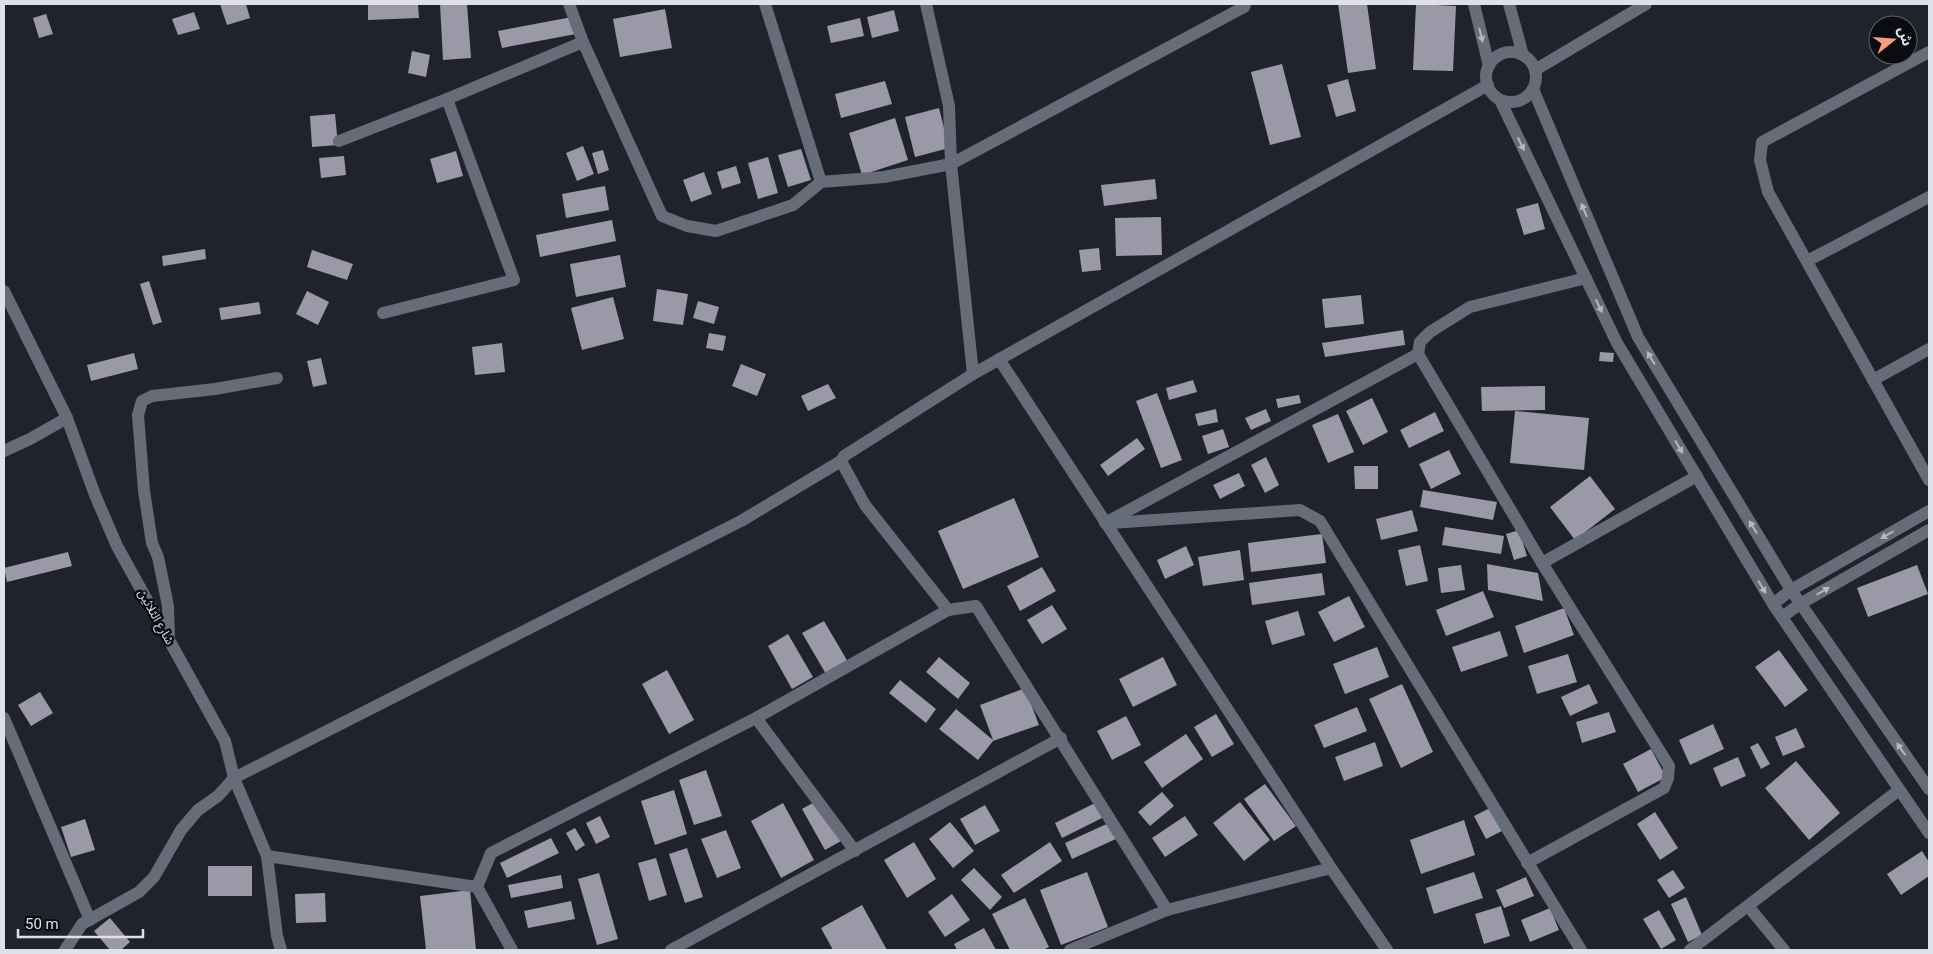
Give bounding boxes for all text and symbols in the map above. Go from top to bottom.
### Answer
north arrow [1868,15,1918,65]
text: ش [1895,25,1916,48]
one-way arrow [1477,27,1485,42]
one-way arrow [1517,136,1525,151]
one-way arrow [1580,203,1588,217]
one-way arrow [1596,299,1604,313]
one-way arrow [1646,351,1656,364]
one-way arrow [1675,440,1684,454]
one-way arrow [1748,520,1757,533]
one-way arrow [1880,531,1894,539]
one-way arrow [1758,580,1767,593]
one-way arrow [1817,586,1830,595]
street label: شارع الثلاثين [133,587,177,648]
one-way arrow [1896,742,1906,756]
scale bar [18,906,142,938]
text: 50 m [25,915,59,933]

